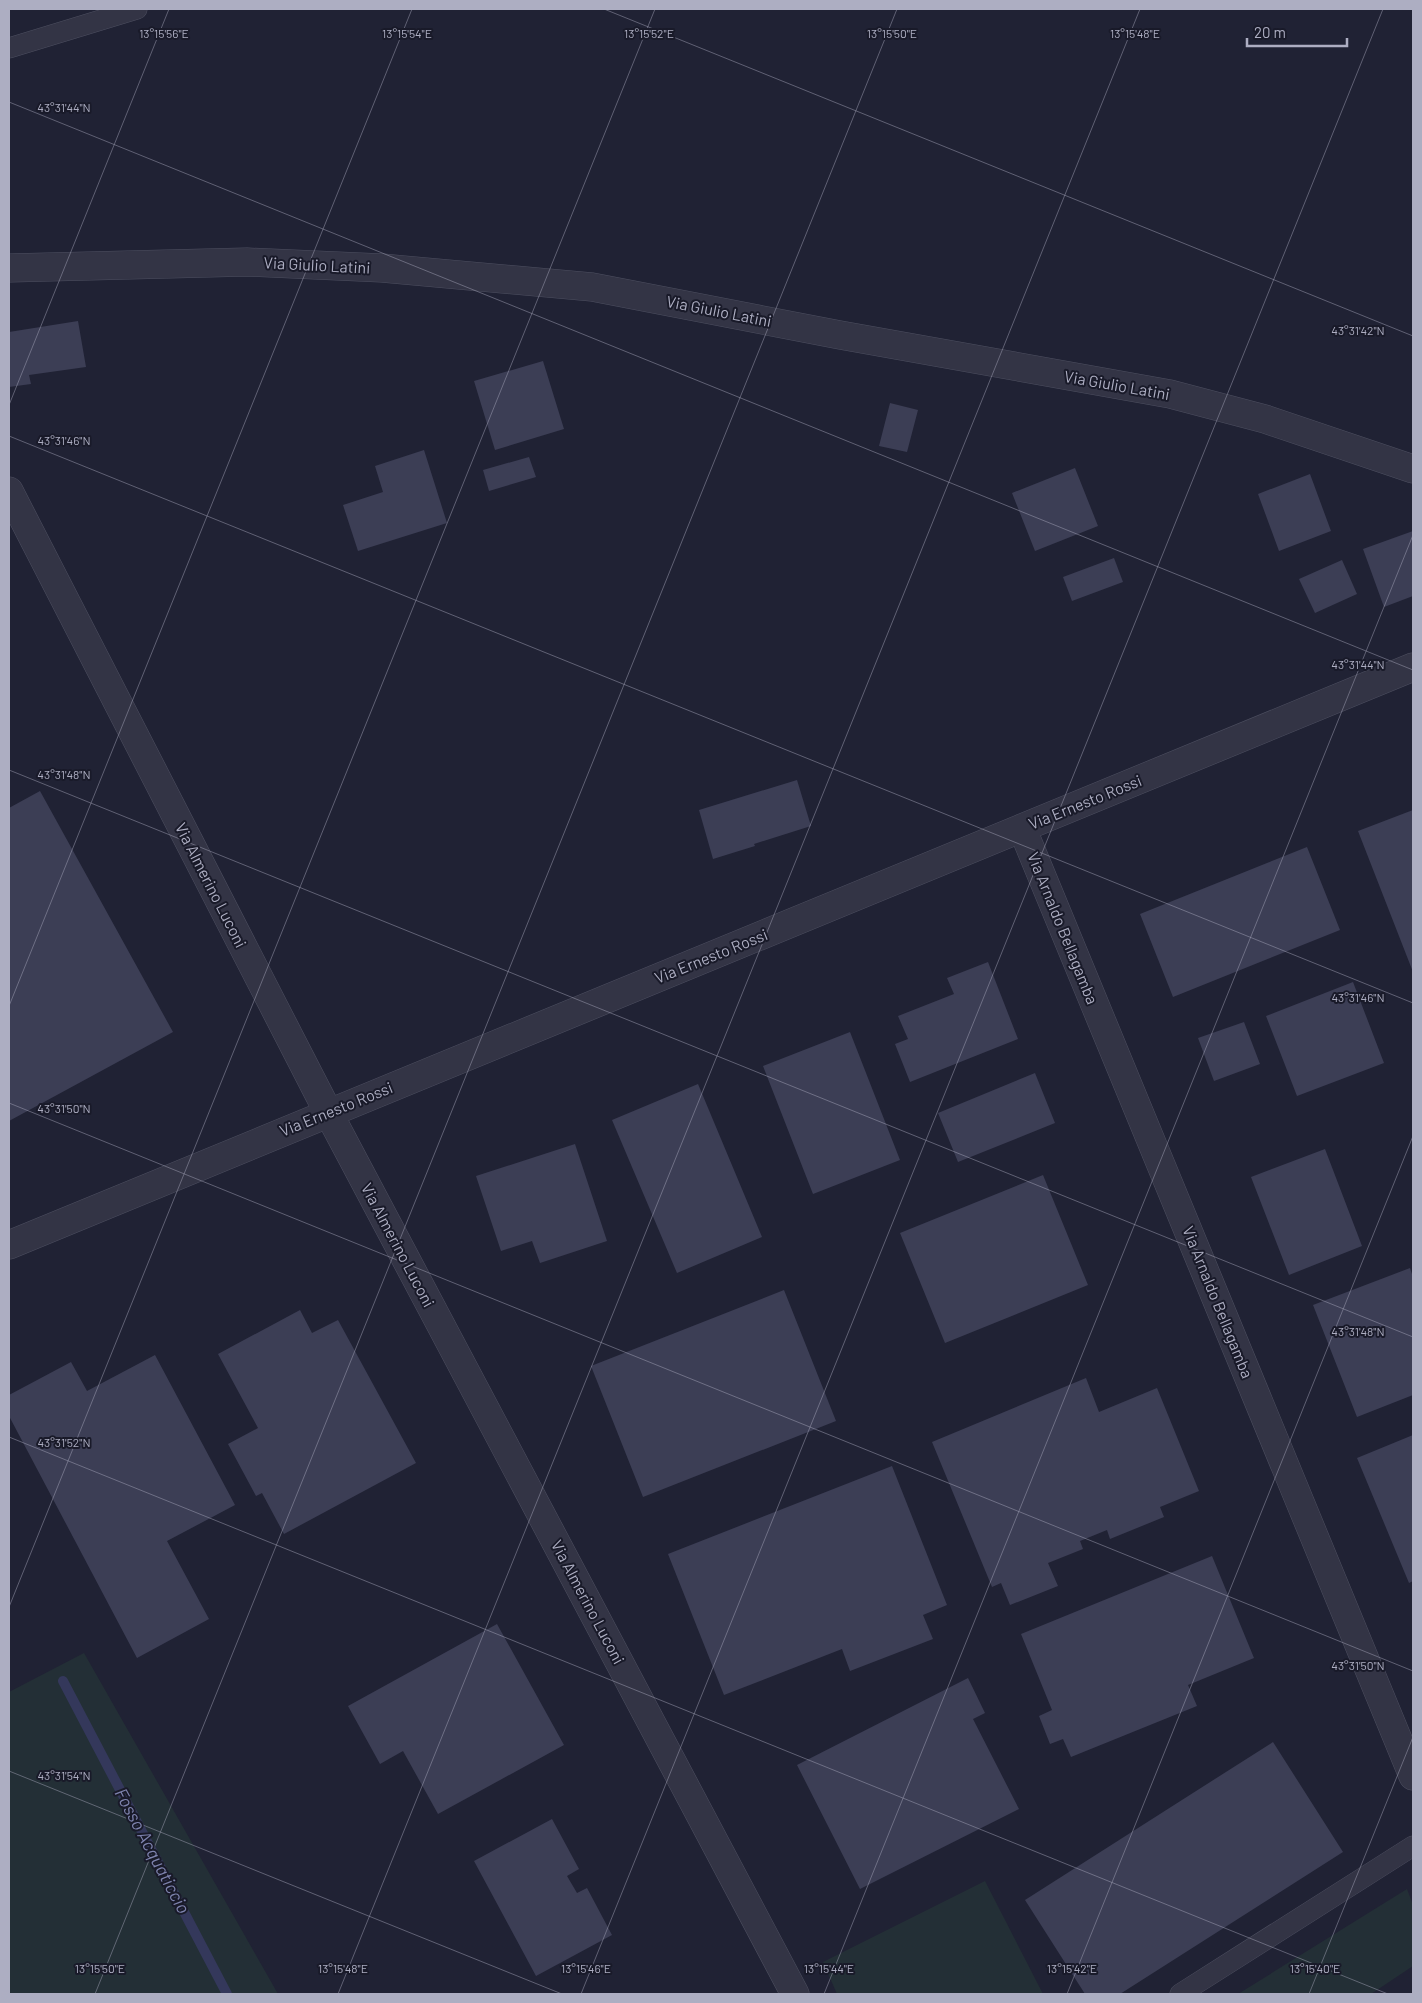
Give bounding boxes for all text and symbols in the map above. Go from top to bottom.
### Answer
scale bar [1247,15,1347,47]
text: 20 m [1254,23,1286,41]
text: 13°15'56"E [139,26,189,40]
text: 13°15'54"E [382,26,432,40]
text: 13°15'52"E [624,26,674,40]
text: 13°15'50"E [867,26,917,40]
text: 13°15'48"E [1110,26,1160,40]
text: 43°31'44"N [37,100,91,114]
street label: Via Giulio Latini [263,252,371,277]
street label: Via Giulio Latini [665,291,773,330]
text: 43°31'42"N [1331,323,1385,337]
street label: Via Giulio Latini [1063,366,1171,403]
text: 43°31'46"N [37,433,91,447]
text: 43°31'44"N [1331,657,1385,671]
text: 43°31'48"N [37,767,91,781]
street label: Via Ernesto Rossi [1026,770,1144,833]
street label: Via Almerino Luconi [172,819,251,950]
street label: Via Arnaldo Bellagamba [1024,849,1103,1007]
street label: Via Ernesto Rossi [652,924,770,987]
text: 43°31'46"N [1331,990,1385,1004]
street label: Via Ernesto Rossi [277,1077,395,1140]
text: 43°31'50"N [37,1101,91,1115]
street label: Via Almerino Luconi [358,1180,439,1310]
street label: Via Arnaldo Bellagamba [1179,1223,1258,1381]
text: 43°31'48"N [1331,1324,1385,1338]
text: 43°31'52"N [37,1435,91,1449]
street label: Via Almerino Luconi [548,1537,629,1667]
text: 43°31'50"N [1331,1658,1385,1672]
text: 43°31'54"N [37,1768,91,1782]
water label: Fosso Acquaticcio [111,1784,195,1917]
text: 13°15'50"E [75,1961,125,1975]
text: 13°15'48"E [318,1961,368,1975]
text: 13°15'46"E [561,1961,611,1975]
text: 13°15'44"E [804,1961,854,1975]
text: 13°15'42"E [1047,1961,1097,1975]
text: 13°15'40"E [1290,1961,1340,1975]

